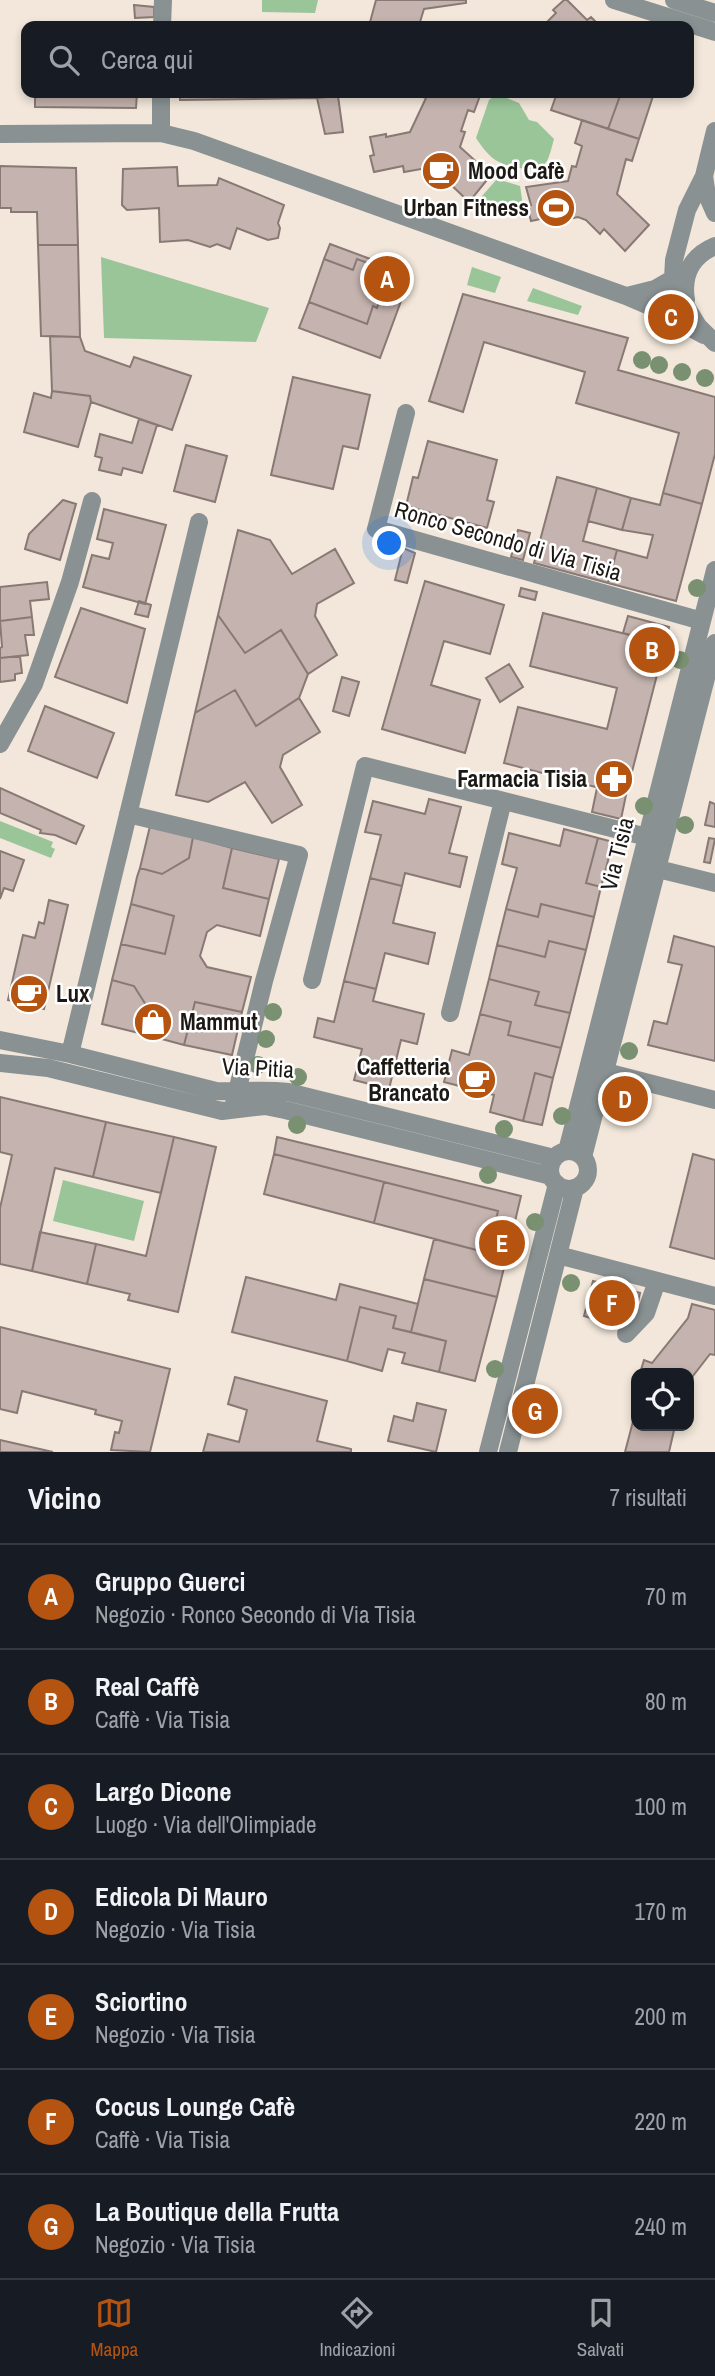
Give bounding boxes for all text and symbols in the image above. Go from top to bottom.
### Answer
search box [21,21,694,98]
icon: search [45,41,83,79]
text: Cerca qui [101,42,193,77]
cafe icon: Mood Cafè [420,150,462,192]
place label: Mood Cafè [468,155,564,186]
sports icon: Urban Fitness [535,187,577,229]
place label: Urban Fitness [403,192,529,223]
pin: A [364,253,410,305]
pin: C [648,291,694,343]
street label: Ronco Secondo di Via Tisia [391,493,626,588]
your location [372,526,406,560]
pin: B [629,624,675,676]
pharmacy icon: Farmacia Tisia [593,758,635,800]
place label: Farmacia Tisia [457,763,588,794]
street label: Via Tisia [592,814,641,894]
cafe icon: Lux [8,973,50,1015]
place label: Lux [56,978,90,1009]
shop icon: Mammut [132,1001,174,1043]
place label: Mammut [180,1006,258,1037]
street label: Via Pitia [221,1050,295,1085]
place label: Caffetteria Brancato [357,1051,451,1108]
cafe icon: Caffetteria Brancato [456,1059,498,1101]
pin: D [602,1073,648,1125]
pin: E [479,1217,525,1269]
pin: F [589,1277,635,1329]
map controls [631,1368,694,1431]
button: locate [631,1368,694,1431]
pin: G [512,1385,558,1437]
text: Vicino [28,1478,101,1518]
text: 7 risultati [609,1482,687,1513]
text: Gruppo Guerci [95,1564,245,1599]
text: A [44,1581,58,1612]
text: 70 m [645,1581,687,1612]
text: Negozio · Ronco Secondo di Via Tisia [95,1599,416,1630]
text: Real Caffè [95,1669,199,1704]
text: B [44,1686,58,1717]
text: 80 m [645,1686,687,1717]
text: Caffè · Via Tisia [95,1704,230,1735]
text: Largo Dicone [95,1774,231,1809]
text: C [44,1791,58,1822]
text: 100 m [635,1791,687,1822]
text: Luogo · Via dell'Olimpiade [95,1809,316,1840]
text: Edicola Di Mauro [95,1879,268,1914]
text: D [44,1896,58,1927]
text: 170 m [635,1896,687,1927]
text: Negozio · Via Tisia [95,1914,255,1945]
text: Sciortino [95,1984,187,2019]
text: E [45,2001,57,2032]
text: 200 m [635,2001,687,2032]
text: Negozio · Via Tisia [95,2019,255,2050]
text: Cocus Lounge Cafè [95,2089,295,2124]
text: F [45,2106,57,2137]
text: 220 m [635,2106,687,2137]
text: Caffè · Via Tisia [95,2124,230,2155]
text: La Boutique della Frutta [95,2194,339,2229]
text: G [44,2211,58,2242]
text: 240 m [635,2211,687,2242]
text: Negozio · Via Tisia [95,2229,255,2260]
tab: Mappa [91,2294,138,2362]
tab: Indicazioni [319,2294,396,2362]
tab: Salvati [577,2294,624,2362]

